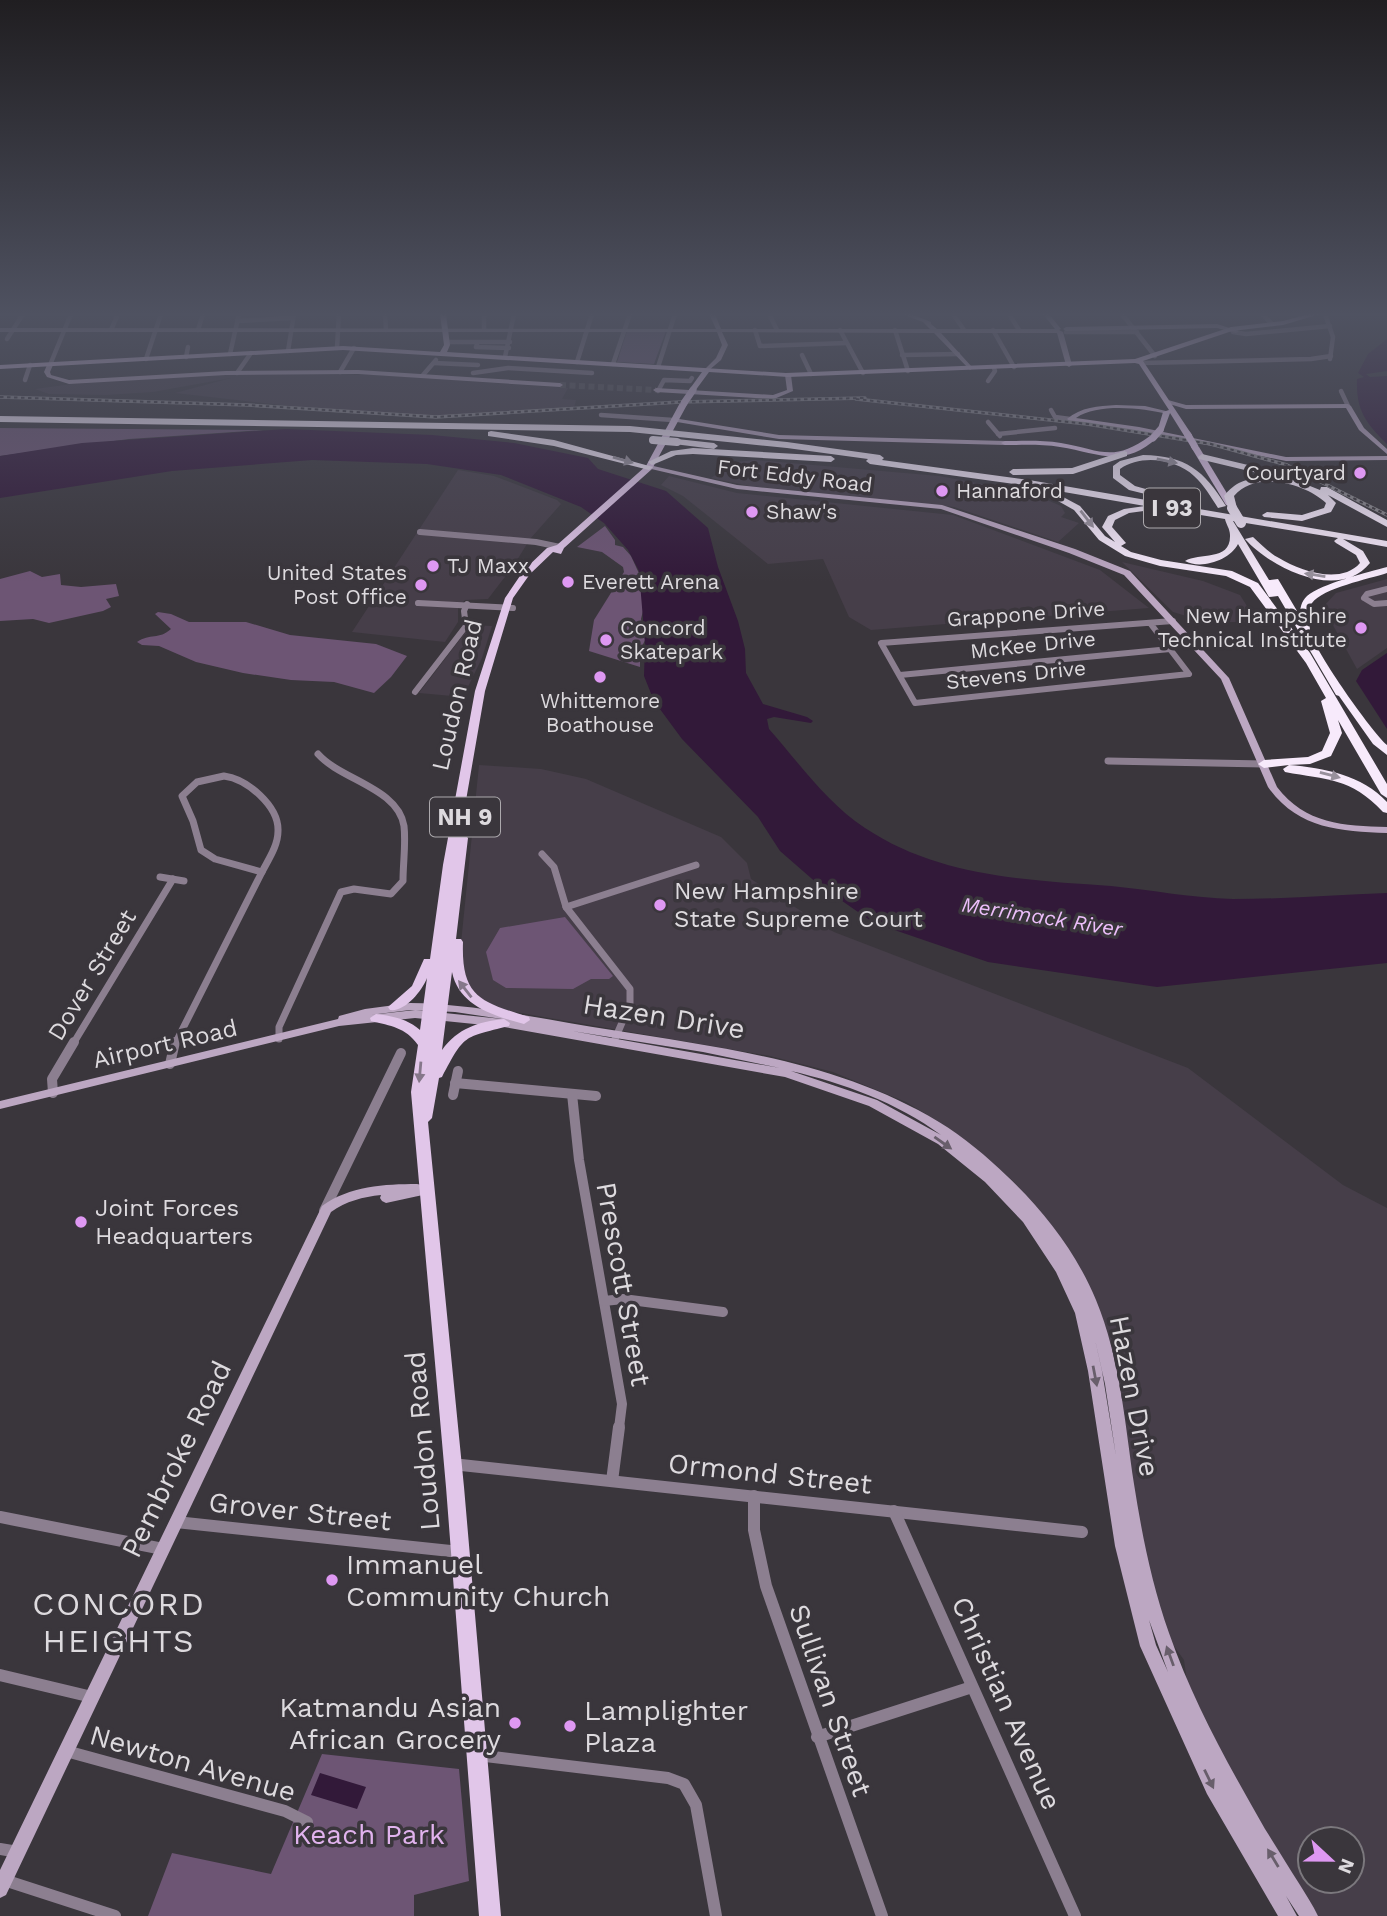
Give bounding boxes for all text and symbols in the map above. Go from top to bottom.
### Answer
street label: Fort Eddy Road [716,454,874,497]
one-way arrow [613,456,634,466]
one-way arrow [1156,456,1178,467]
place label: Courtyard [1245,460,1346,485]
marker: Courtyard [1352,465,1368,481]
place label: Hannaford [956,478,1063,503]
marker: Hannaford [934,483,950,499]
road number: I 93 [1144,488,1200,528]
place label: Shaw's [766,499,837,524]
marker: Shaw's [744,504,760,520]
one-way arrow [1080,510,1095,528]
place label: TJ Maxx [447,553,529,578]
marker: TJ Maxx [425,558,441,574]
place label: United States Post Office [267,560,407,609]
place label: Everett Arena [582,569,720,594]
one-way arrow [1304,569,1326,580]
marker: Everett Arena [560,574,576,590]
marker: United States Post Office [413,577,429,593]
street label: Grappone Drive [946,595,1106,632]
place label: New Hampshire Technical Institute [1157,603,1347,652]
place label: Concord Skatepark [620,615,723,664]
street label: Loudon Road [426,617,488,773]
marker: New Hampshire Technical Institute [1353,620,1369,636]
street label: McKee Drive [969,625,1097,664]
marker: Concord Skatepark [598,632,614,648]
street label: Stevens Drive [945,655,1087,694]
marker: Whittemore Boathouse [592,669,608,685]
place label: Whittemore Boathouse [540,688,660,737]
one-way arrow [1320,770,1342,781]
road number: NH 9 [430,797,500,836]
place label: New Hampshire State Supreme Court [674,877,923,933]
water label: Merrimack River [960,891,1125,942]
marker: New Hampshire State Supreme Court [652,897,668,913]
street label: Dover Street [42,904,142,1046]
one-way arrow [458,981,473,999]
street label: Hazen Drive [581,987,747,1046]
street label: Airport Road [90,1014,240,1074]
one-way arrow [414,1061,425,1083]
one-way arrow [934,1136,952,1150]
street label: Prescott Street [589,1179,658,1389]
place label: Joint Forces Headquarters [95,1194,253,1250]
marker: Joint Forces Headquarters [73,1214,89,1230]
street label: Hazen Drive [1103,1313,1166,1480]
street label: Loudon Road [398,1350,447,1532]
street label: Pembroke Road [115,1356,238,1563]
one-way arrow [1090,1365,1101,1387]
street label: Ormond Street [667,1446,874,1501]
street label: Grover Street [207,1486,393,1538]
place label: Immanuel Community Church [346,1548,610,1613]
marker: Immanuel Community Church [324,1572,340,1588]
district label: CONCORD HEIGHTS [32,1585,206,1660]
street label: Christian Avenue [945,1591,1068,1815]
street label: Sullivan Street [782,1600,879,1801]
one-way arrow [1164,1645,1175,1666]
place label: Katmandu Asian African Grocery [279,1691,502,1756]
place label: Lamplighter Plaza [584,1694,748,1759]
marker: Katmandu Asian African Grocery [507,1715,523,1731]
street label: Newton Avenue [86,1718,300,1809]
marker: Lamplighter Plaza [562,1718,578,1734]
one-way arrow [1204,1769,1215,1789]
park label: Keach Park [293,1818,445,1851]
north arrow [1296,1825,1366,1895]
one-way arrow [1266,1849,1279,1868]
text: N [1333,1855,1360,1877]

